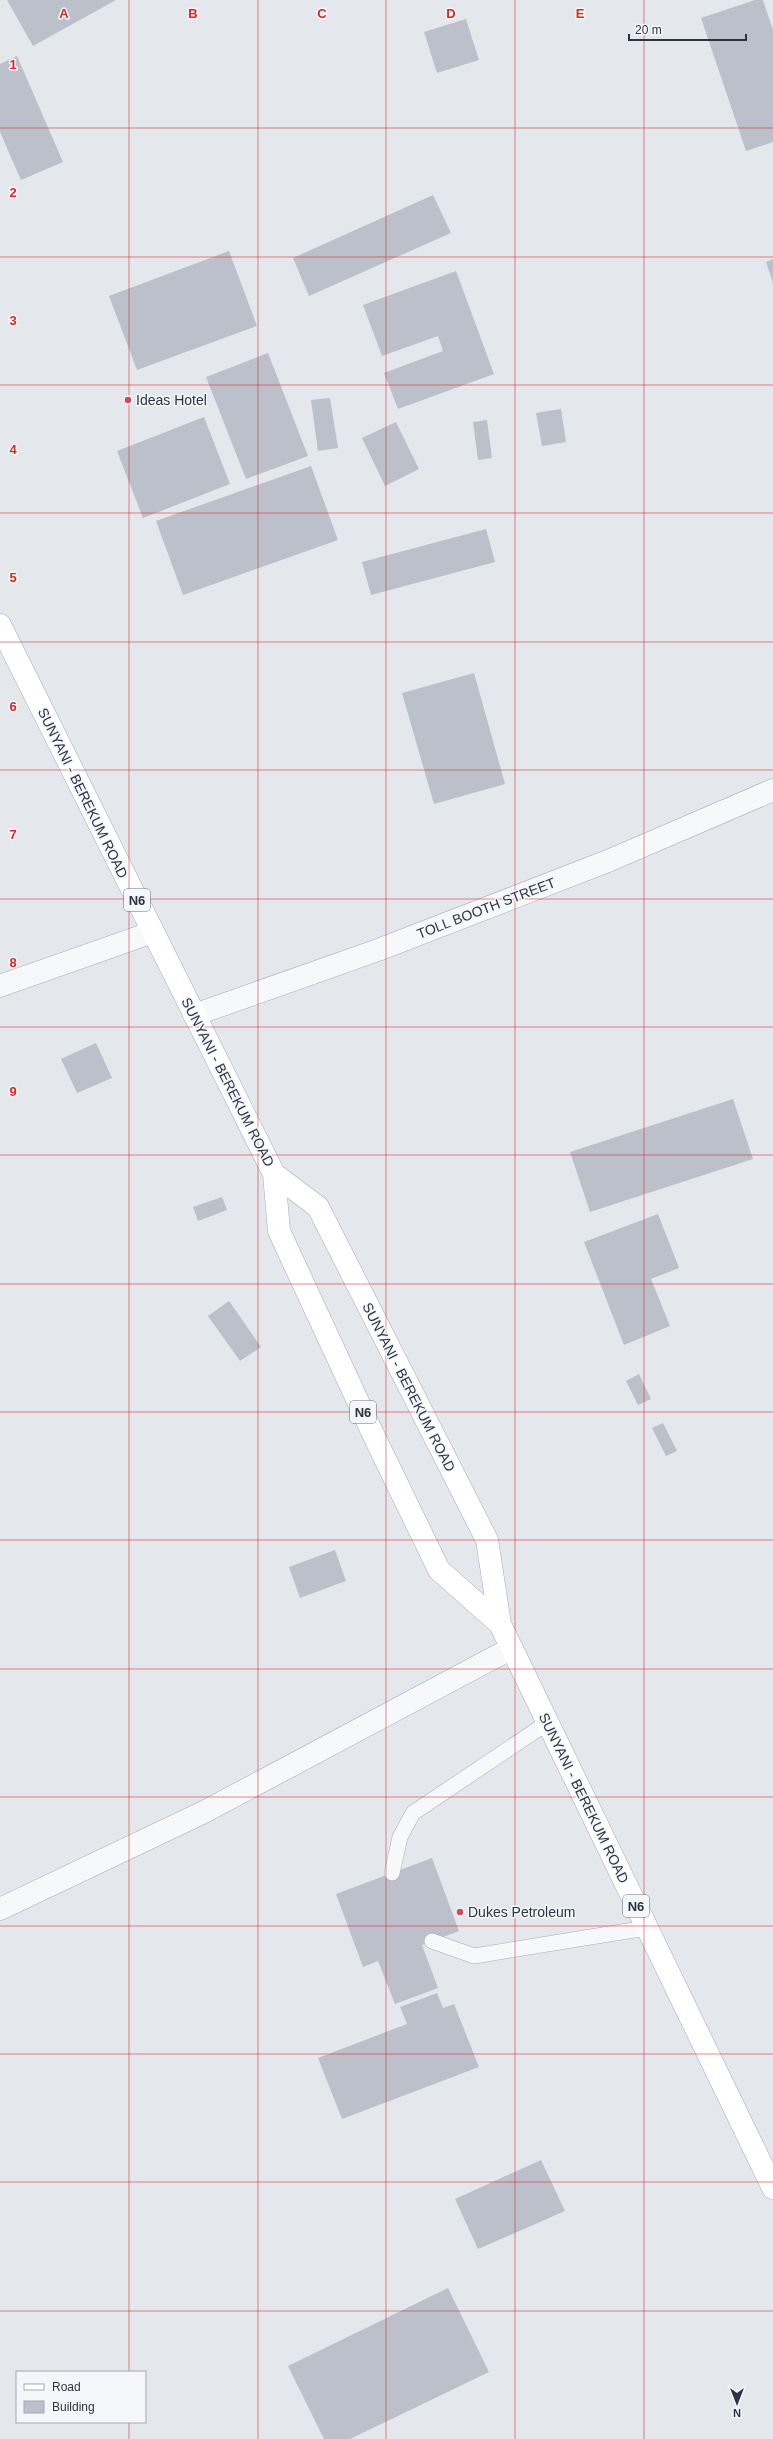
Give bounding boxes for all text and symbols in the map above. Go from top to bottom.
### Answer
text: A [59,6,69,21]
text: B [188,6,198,21]
text: C [317,6,327,21]
text: D [446,6,456,21]
text: E [576,6,585,21]
scale bar [629,16,746,42]
text: 20 m [635,23,662,37]
text: 1 [9,57,17,72]
text: 2 [9,185,17,200]
text: 3 [9,313,17,328]
place label: Ideas Hotel [136,392,207,408]
marker: Ideas Hotel [123,395,133,405]
text: 4 [9,442,17,457]
text: 5 [9,570,17,585]
text: 6 [9,699,17,714]
street label: SUNYANI - BEREKUM ROAD [35,705,131,881]
text: 7 [9,827,17,842]
street label: TOLL BOOTH STREET [415,874,558,942]
road number: N6 [124,889,150,911]
text: 8 [9,955,17,970]
street label: SUNYANI - BEREKUM ROAD [178,995,278,1169]
text: 9 [9,1084,17,1099]
street label: SUNYANI - BEREKUM ROAD [359,1300,459,1474]
road number: N6 [350,1401,376,1423]
street label: SUNYANI - BEREKUM ROAD [536,1710,632,1886]
road number: N6 [623,1895,649,1917]
place label: Dukes Petroleum [468,1904,575,1920]
marker: Dukes Petroleum [455,1907,465,1917]
legend [16,2371,146,2423]
text: Road [52,2380,81,2394]
north arrow [717,2383,757,2423]
text: Building [52,2400,95,2414]
text: N [733,2407,741,2419]

